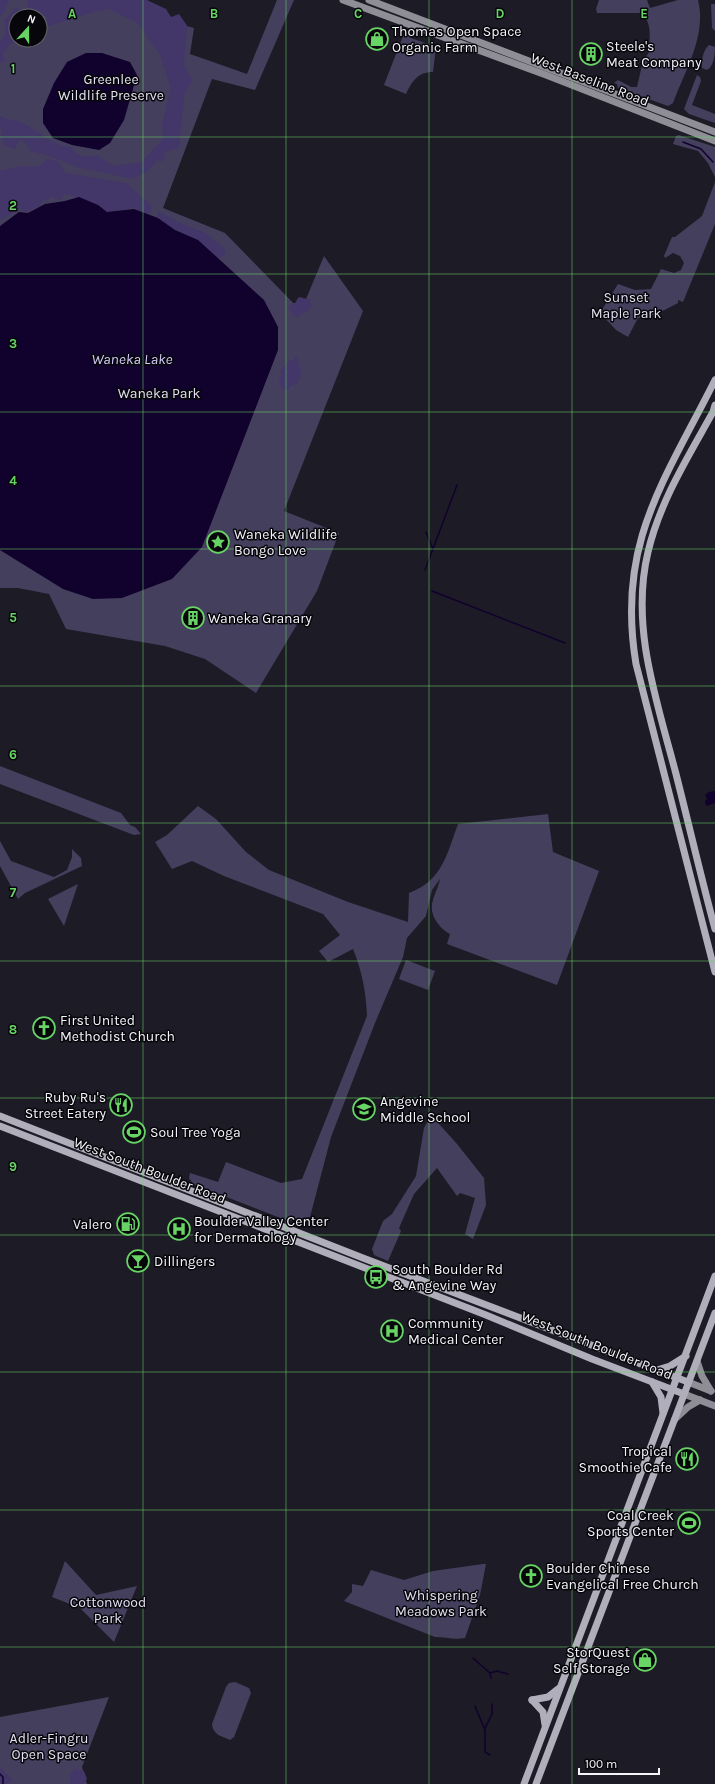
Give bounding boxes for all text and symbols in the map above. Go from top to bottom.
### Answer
text: A [68,6,76,21]
text: B [210,6,218,21]
text: C [354,6,362,21]
text: D [496,6,505,21]
text: E [640,6,648,21]
north arrow [8,8,48,48]
text: N [25,12,37,27]
place label: Thomas Open Space Organic Farm [392,23,522,56]
shop icon: Thomas Open Space Organic Farm [364,26,390,52]
place label: Steele's Meat Company [606,38,702,71]
building icon: Steele's Meat Company [578,41,604,67]
street label: West Baseline Road [528,49,651,110]
text: 1 [11,61,15,76]
park label: Greenlee Wildlife Preserve [58,71,164,104]
text: 2 [9,198,17,213]
park label: Sunset Maple Park [591,289,661,322]
text: 3 [9,336,17,351]
water label: Waneka Lake [91,350,173,368]
park label: Waneka Park [118,385,200,402]
text: 4 [9,473,17,488]
place label: Waneka Wildlife Bongo Love [234,526,337,559]
place icon: Waneka Wildlife Bongo Love [205,529,231,555]
building icon: Waneka Granary [180,605,206,631]
text: 5 [9,610,17,625]
place label: Waneka Granary [208,610,312,627]
text: 6 [9,747,17,762]
text: 7 [10,885,17,900]
place label: First United Methodist Church [60,1012,175,1045]
church icon: First United Methodist Church [31,1015,57,1041]
text: 8 [9,1022,17,1037]
place label: Ruby Ru's Street Eatery [25,1089,106,1122]
restaurant icon: Ruby Ru's Street Eatery [108,1092,134,1118]
place label: Angevine Middle School [380,1093,470,1126]
school or university icon: Angevine Middle School [351,1096,377,1122]
sports icon: Soul Tree Yoga [121,1119,147,1145]
place label: Soul Tree Yoga [150,1124,241,1141]
street label: West South Boulder Road [71,1134,228,1207]
text: 9 [9,1159,17,1174]
fuel station icon: Valero [115,1211,141,1237]
place label: Boulder Valley Center for Dermatology [194,1213,329,1246]
place label: Valero [73,1216,112,1233]
hospital icon: Boulder Valley Center for Dermatology [166,1216,192,1242]
bar icon: Dillingers [125,1248,151,1274]
place label: Dillingers [154,1253,215,1270]
place label: South Boulder Rd & Angevine Way [392,1261,503,1294]
bus stop icon: South Boulder Rd & Angevine Way [363,1264,389,1290]
street label: West South Boulder Road [519,1307,675,1384]
place label: Community Medical Center [408,1315,504,1348]
hospital icon: Community Medical Center [379,1318,405,1344]
place label: Tropical Smoothie Cafe [578,1443,672,1476]
restaurant icon: Tropical Smoothie Cafe [674,1446,700,1472]
place label: Coal Creek Sports Center [587,1507,675,1540]
sports icon: Coal Creek Sports Center [676,1510,702,1536]
place label: Boulder Chinese Evangelical Free Church [546,1560,699,1593]
church icon: Boulder Chinese Evangelical Free Church [518,1563,544,1589]
park label: Whispering Meadows Park [395,1587,487,1620]
park label: Cottonwood Park [70,1594,146,1627]
place label: StorQuest Self Storage [553,1644,630,1677]
shop icon: StorQuest Self Storage [632,1647,658,1673]
park label: Adler-Fingru Open Space [10,1730,88,1763]
scale bar [579,1750,659,1776]
text: 100 m [585,1757,617,1771]

